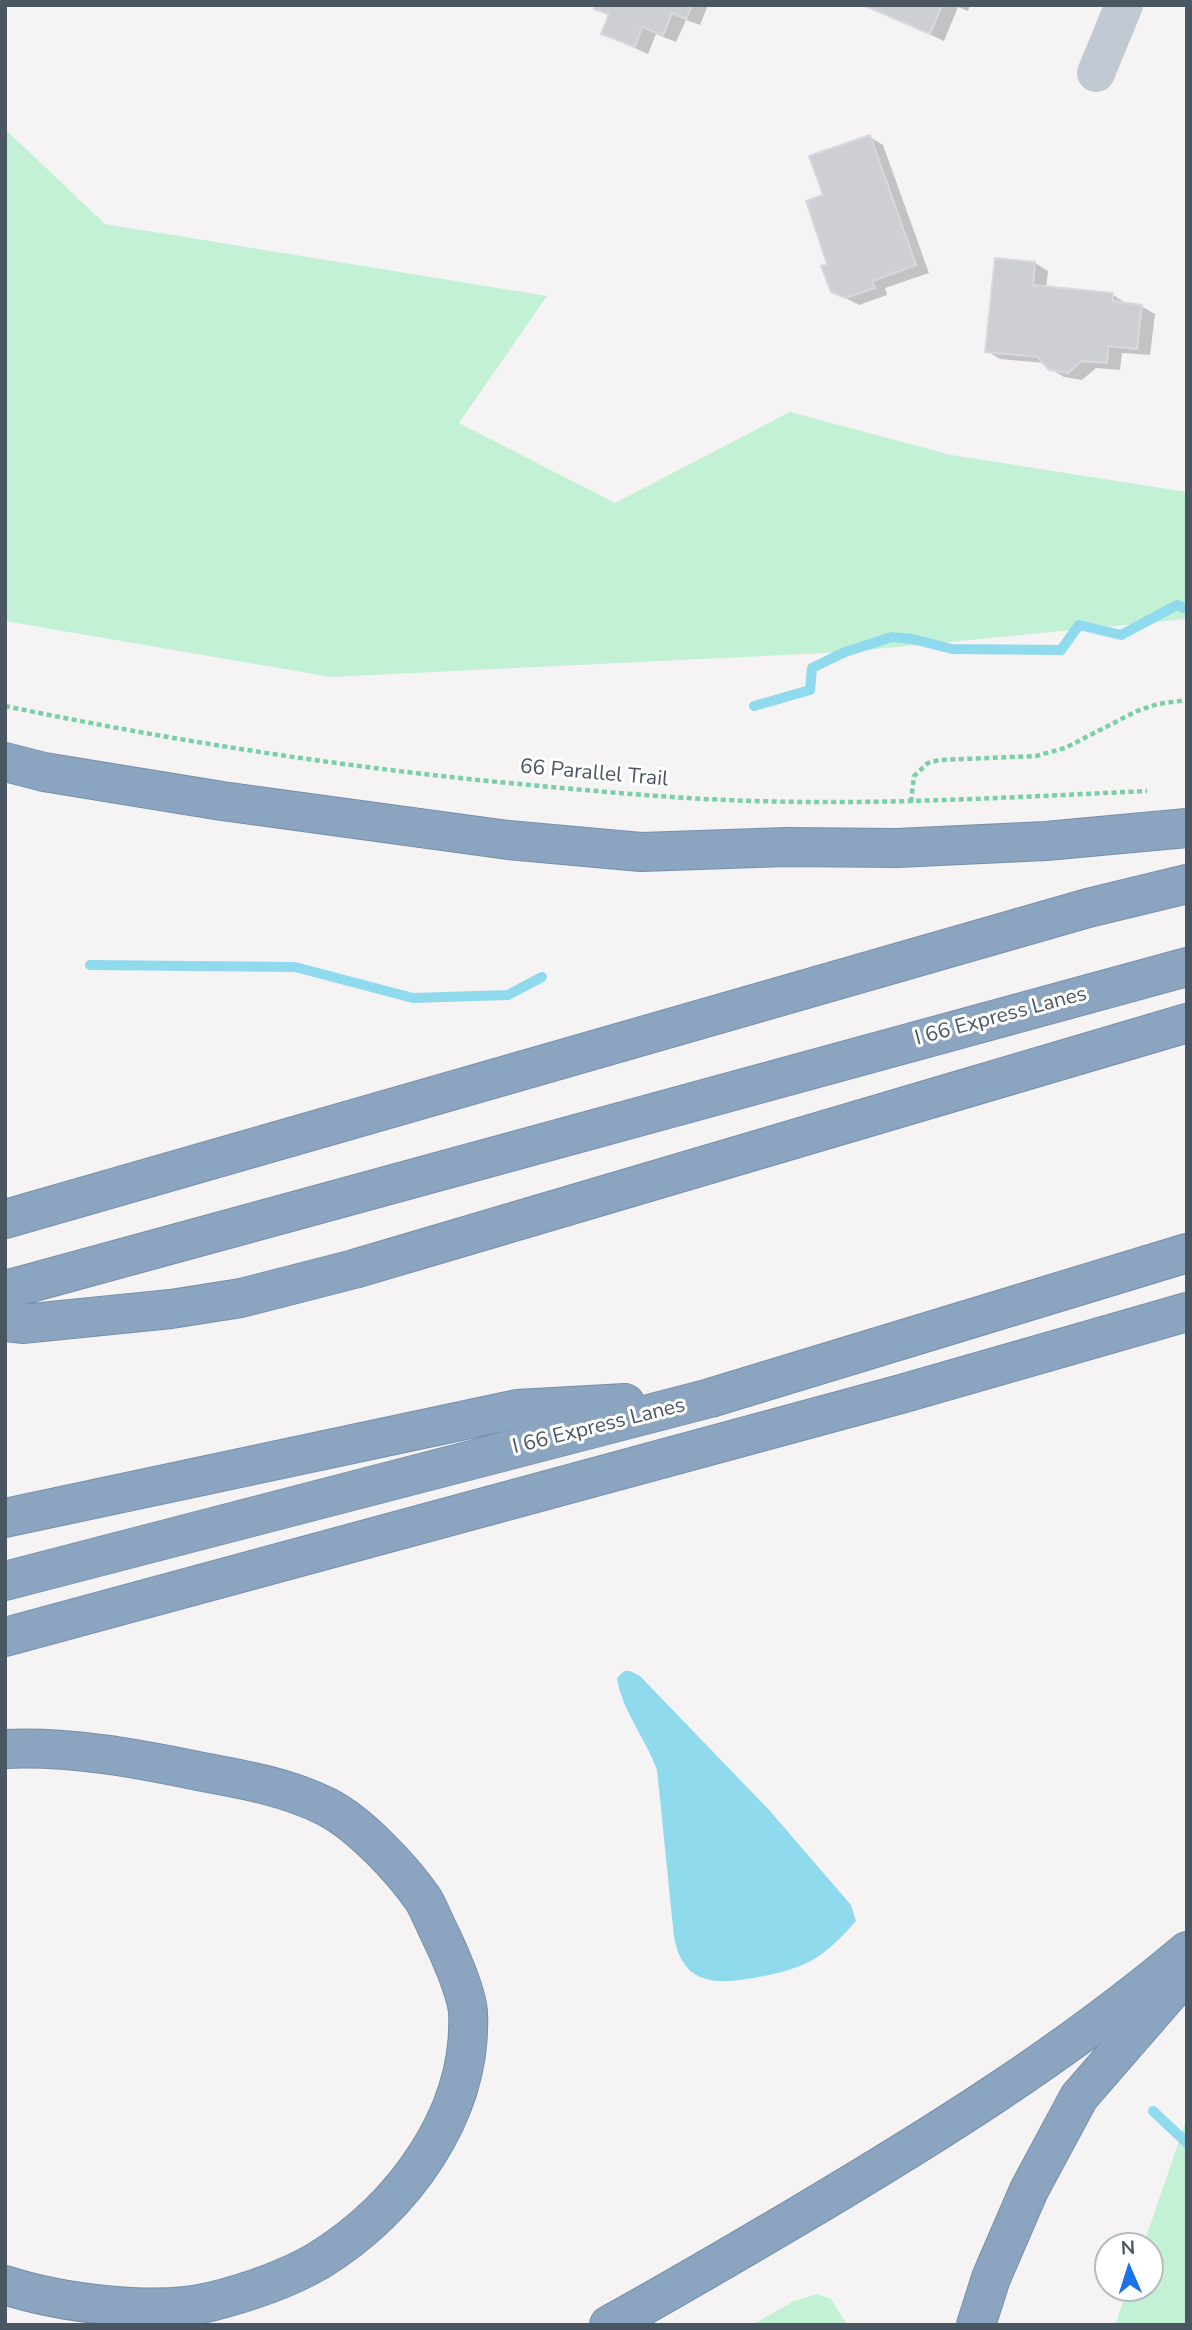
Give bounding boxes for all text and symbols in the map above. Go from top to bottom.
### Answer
street label: 66 Parallel Trail [519,755,669,793]
street label: I 66 Express Lanes [912,982,1090,1052]
street label: I 66 Express Lanes [510,1393,688,1461]
north arrow [1094,2232,1164,2302]
text: N [1120,2235,1136,2261]

